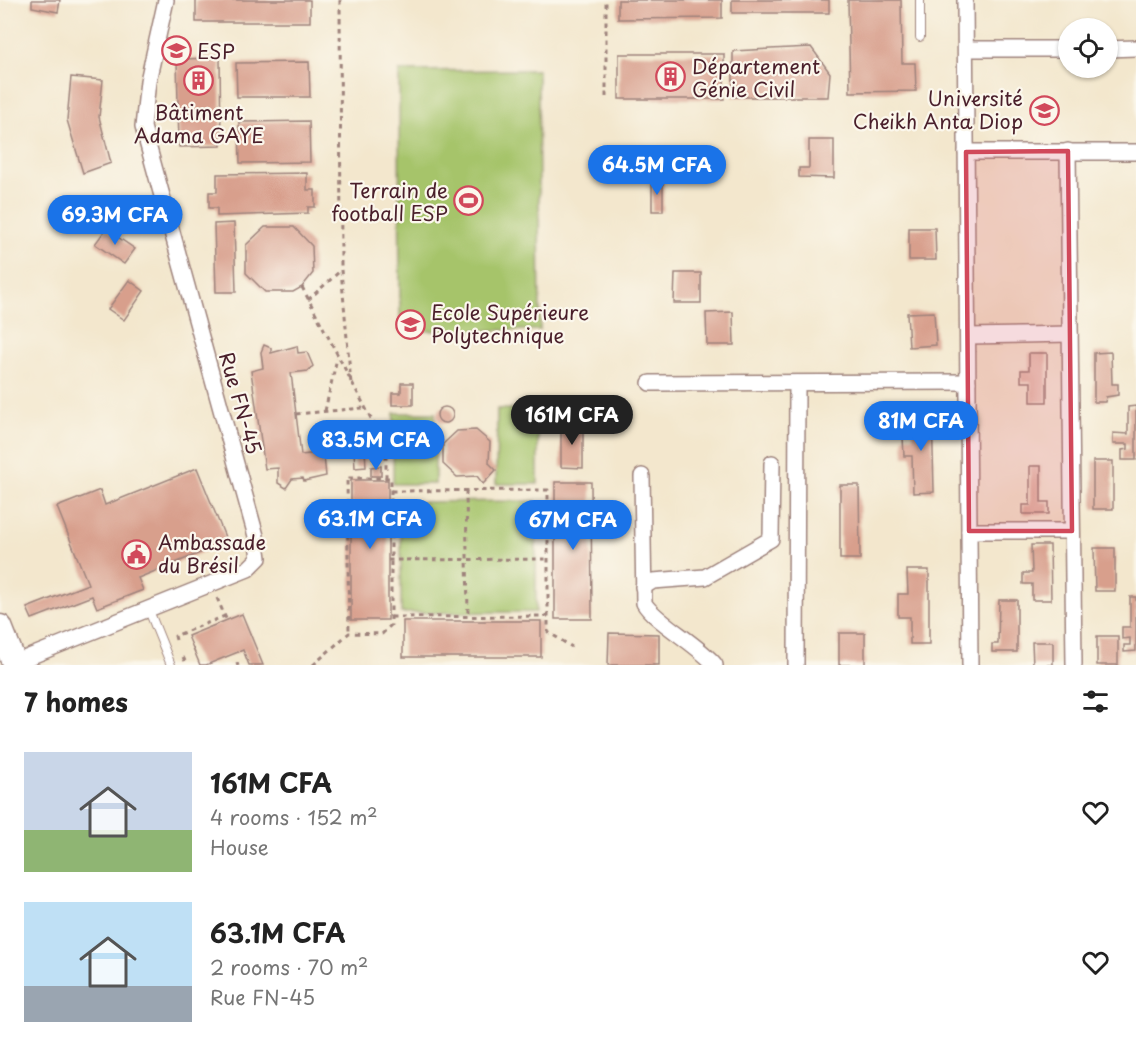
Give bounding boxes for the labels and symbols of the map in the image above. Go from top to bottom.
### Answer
school or university icon: ESP [160,35,192,67]
place label: ESP [197,36,235,66]
place label: Département Génie Civil [692,51,820,104]
building icon: Département Génie Civil [655,61,687,93]
building icon: Bâtiment Adama GAYE [183,65,215,97]
place label: Université Cheikh Anta Diop [853,83,1023,136]
school or university icon: Université Cheikh Anta Diop [1028,94,1060,126]
place label: Bâtiment Adama GAYE [134,97,264,150]
pin: 64.5M CFA [588,145,726,196]
place label: Terrain de football ESP [331,175,448,228]
sports icon: Terrain de football ESP [453,185,485,217]
pin: 69.3M CFA [46,195,184,246]
place label: Ecole Supérieure Polytechnique [431,297,589,350]
school or university icon: Ecole Supérieure Polytechnique [394,308,426,340]
street label: Rue FN-45 [212,348,270,458]
pin: 161M CFA [510,395,634,446]
pin: 81M CFA [866,401,976,452]
pin: 83.5M CFA [307,420,445,471]
pin: 63.1M CFA [301,499,439,550]
pin: 67M CFA [518,500,628,551]
place label: Ambassade du Brésil [158,527,266,580]
public building icon: Ambassade du Brésil [121,538,153,570]

